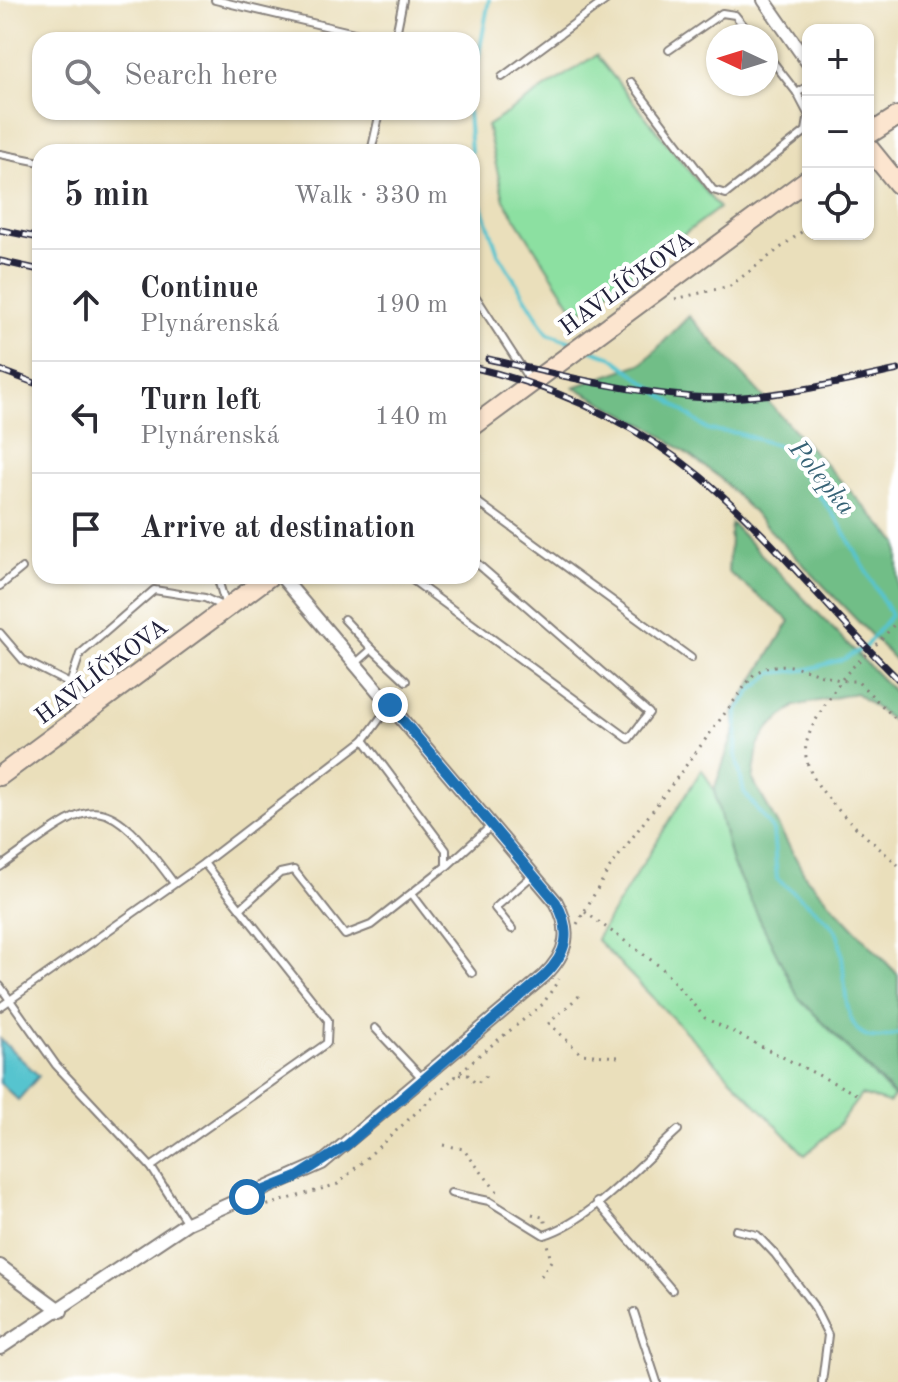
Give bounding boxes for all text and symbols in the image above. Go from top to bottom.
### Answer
north arrow [706,24,778,96]
map controls [802,24,874,240]
button: + [802,24,874,96]
search box [32,32,480,120]
icon: search [60,54,104,98]
text: Search here [124,61,278,91]
button: − [802,96,874,168]
button: locate [802,168,874,240]
text: 5 min [64,179,149,213]
text: Walk · 330 m [294,183,448,209]
street label: HAVLÍČKOVA [553,224,699,341]
text: Continue [140,274,259,304]
icon: ahead [64,283,108,327]
text: 190 m [375,292,448,318]
text: Plynárenská [140,311,280,337]
text: Turn left [140,386,261,416]
icon: left [64,395,108,439]
text: 140 m [375,404,448,430]
text: Plynárenská [140,423,280,449]
water label: Polepka [783,435,859,521]
icon: arrive [64,507,108,551]
text: Arrive at destination [140,514,415,544]
street label: HAVLÍČKOVA [29,611,173,730]
route end [372,687,408,723]
route start [229,1179,265,1215]

